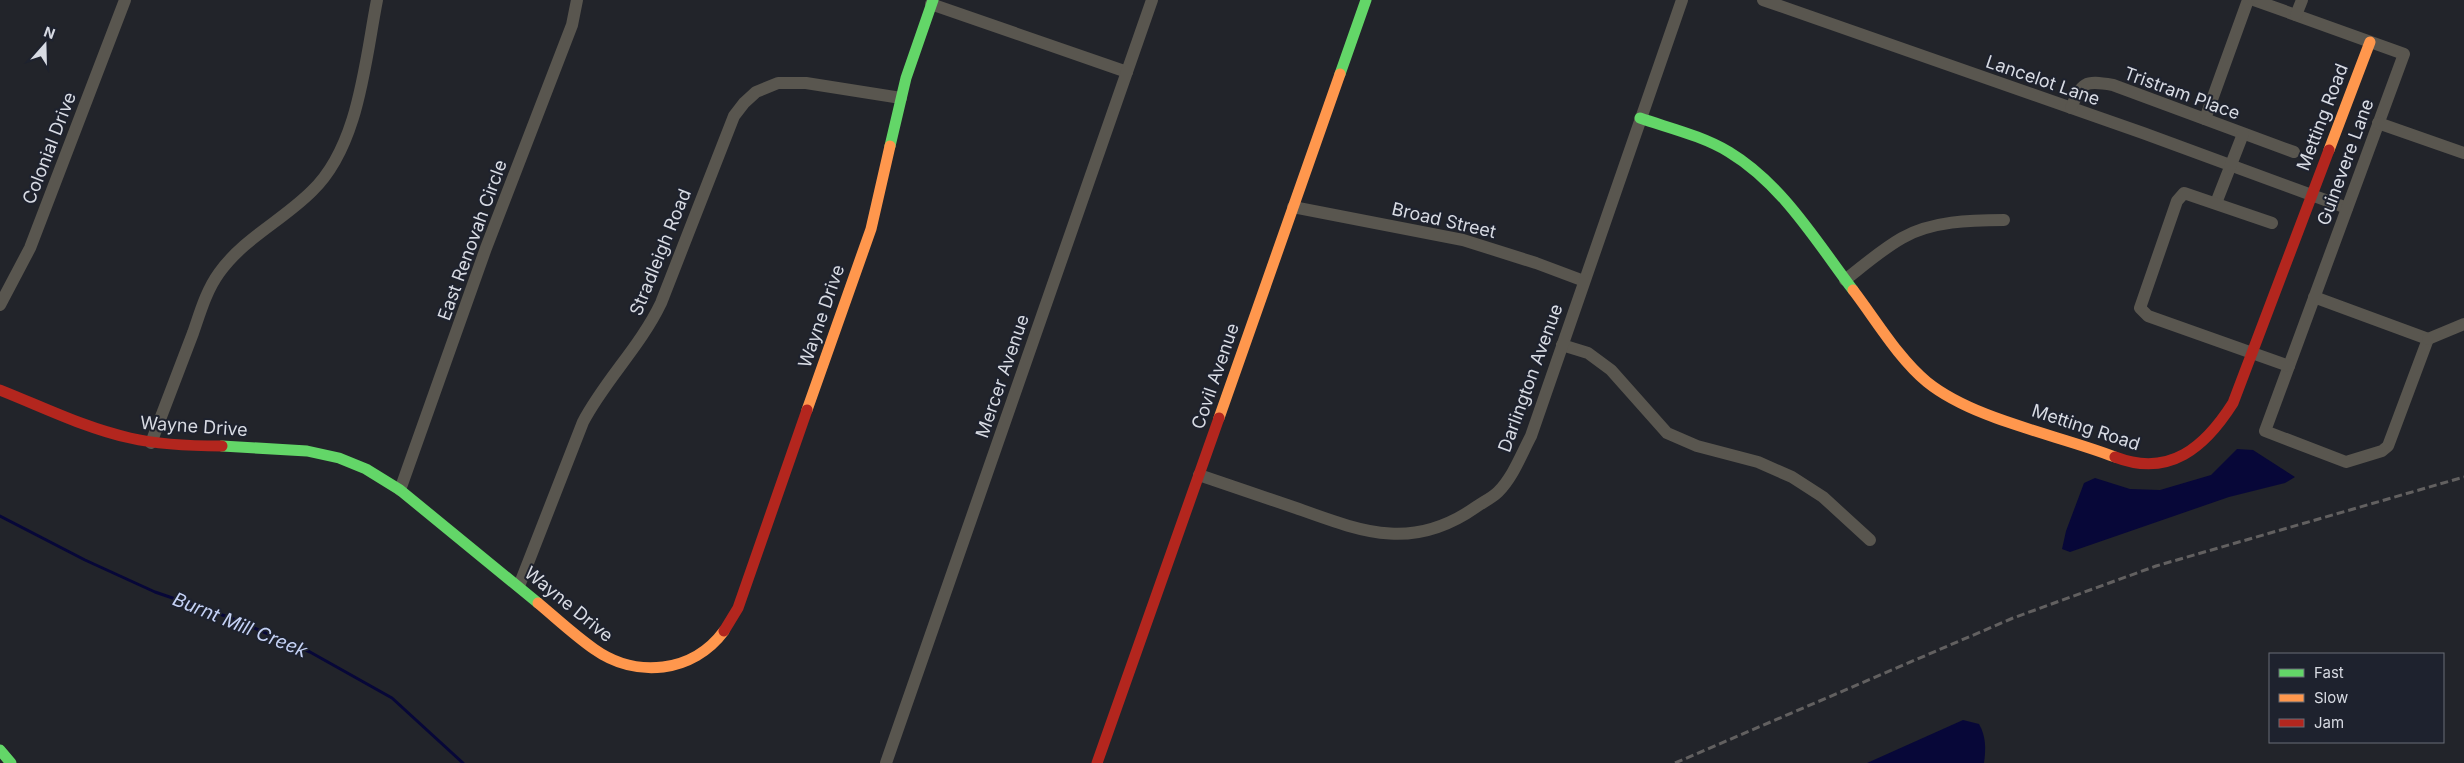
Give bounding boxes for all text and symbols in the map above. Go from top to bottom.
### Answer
north arrow [20,20,70,70]
text: N [42,23,58,42]
street label: Lancelot Lane [1983,51,2103,109]
street label: Metting Road [2292,61,2352,173]
street label: Tristram Place [2121,62,2243,124]
street label: Colonial Drive [18,89,80,207]
street label: Guinevere Lane [2312,96,2378,228]
street label: East Renovah Circle [433,157,511,323]
street label: Stradleigh Road [625,186,695,318]
street label: Broad Street [1390,198,1498,242]
street label: Wayne Drive [794,262,848,370]
street label: Darlington Avenue [1493,301,1567,455]
street label: Mercer Avenue [971,312,1033,440]
street label: Covil Avenue [1187,320,1243,432]
street label: Metting Road [2029,400,2143,454]
street label: Wayne Drive [140,412,248,440]
street label: Wayne Drive [521,562,617,646]
water label: Burnt Mill Creek [169,587,311,663]
legend [2269,653,2444,743]
text: Fast [2314,663,2344,682]
text: Slow [2314,688,2348,707]
text: Jam [2314,713,2344,732]

